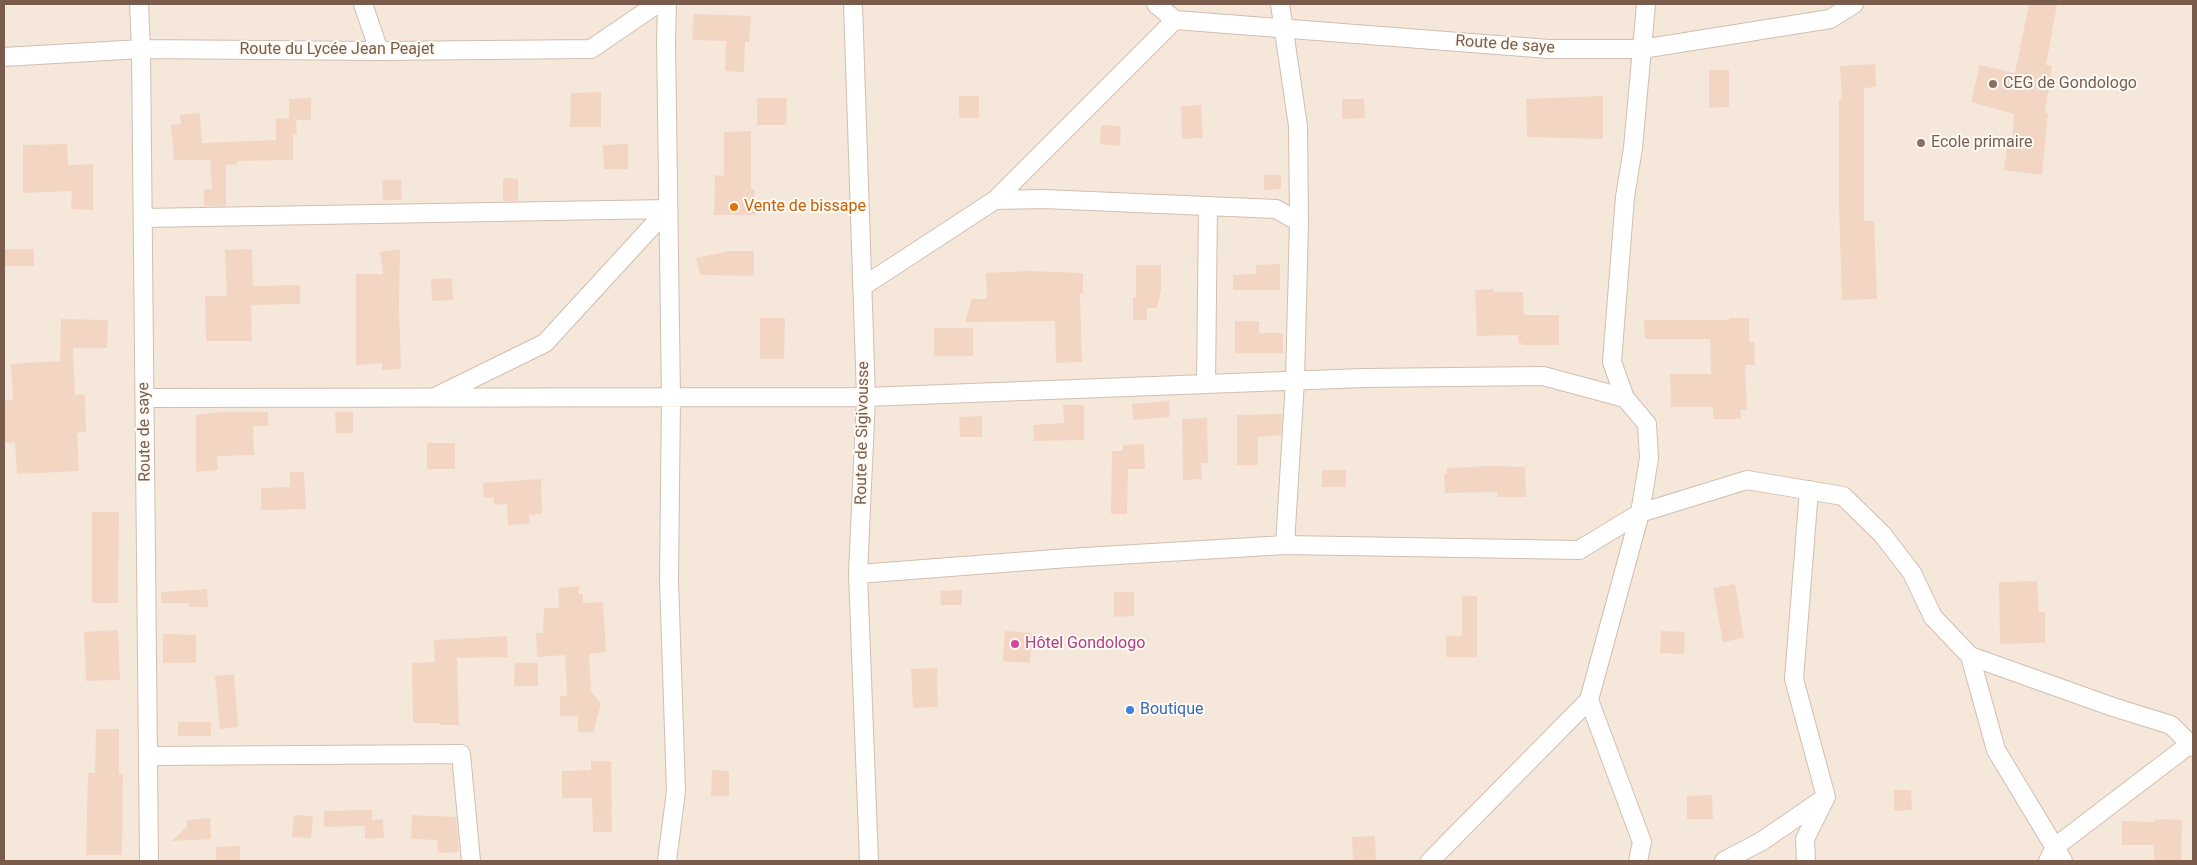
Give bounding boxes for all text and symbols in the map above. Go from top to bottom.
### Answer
street label: Route de saye [1455,32,1555,58]
street label: Route du Lycée Jean Peajet [239,40,435,60]
place label: CEG de Gondologo [2003,74,2137,94]
marker: CEG de Gondologo [1987,78,1999,90]
place label: Ecole primaire [1931,133,2032,153]
marker: Ecole primaire [1915,137,1927,149]
place label: Vente de bissape [744,197,866,217]
marker: Vente de bissape [728,201,740,213]
street label: Route de Sigivousse [852,361,874,505]
street label: Route de saye [135,382,155,482]
place label: Hôtel Gondologo [1025,634,1145,654]
marker: Hôtel Gondologo [1009,638,1021,650]
place label: Boutique [1140,700,1203,720]
marker: Boutique [1124,704,1136,716]

